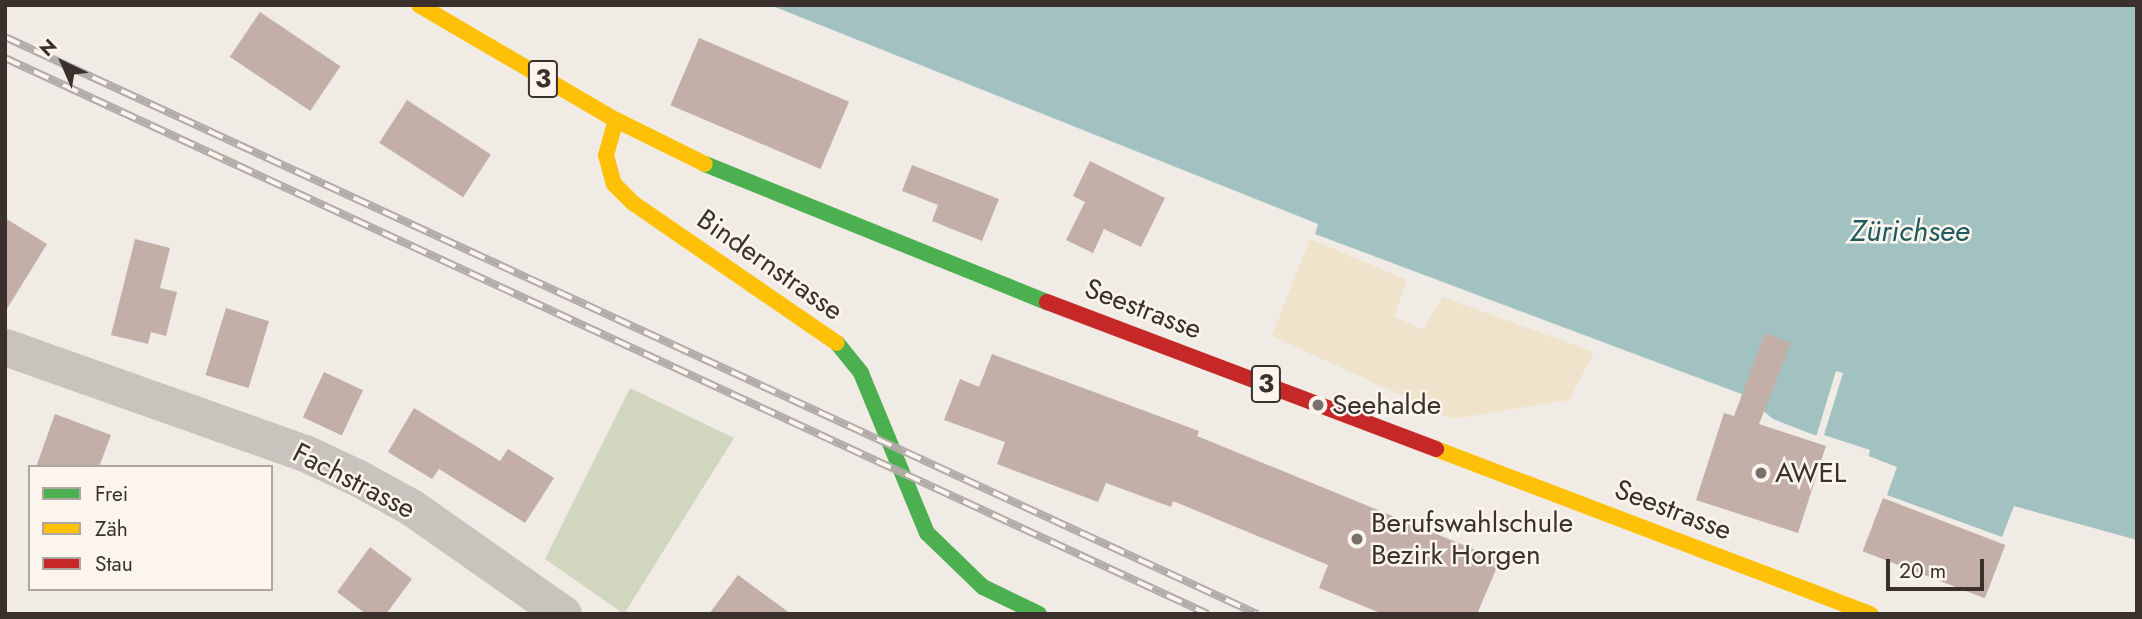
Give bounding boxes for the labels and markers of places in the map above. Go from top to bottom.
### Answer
place label: Seehalde [1332,388,1441,422]
marker: Seehalde [1310,397,1326,413]
place label: AWEL [1775,456,1846,490]
marker: AWEL [1753,465,1769,481]
place label: Berufswahlschule Bezirk Horgen [1371,506,1573,572]
marker: Berufswahlschule Bezirk Horgen [1349,531,1365,547]

